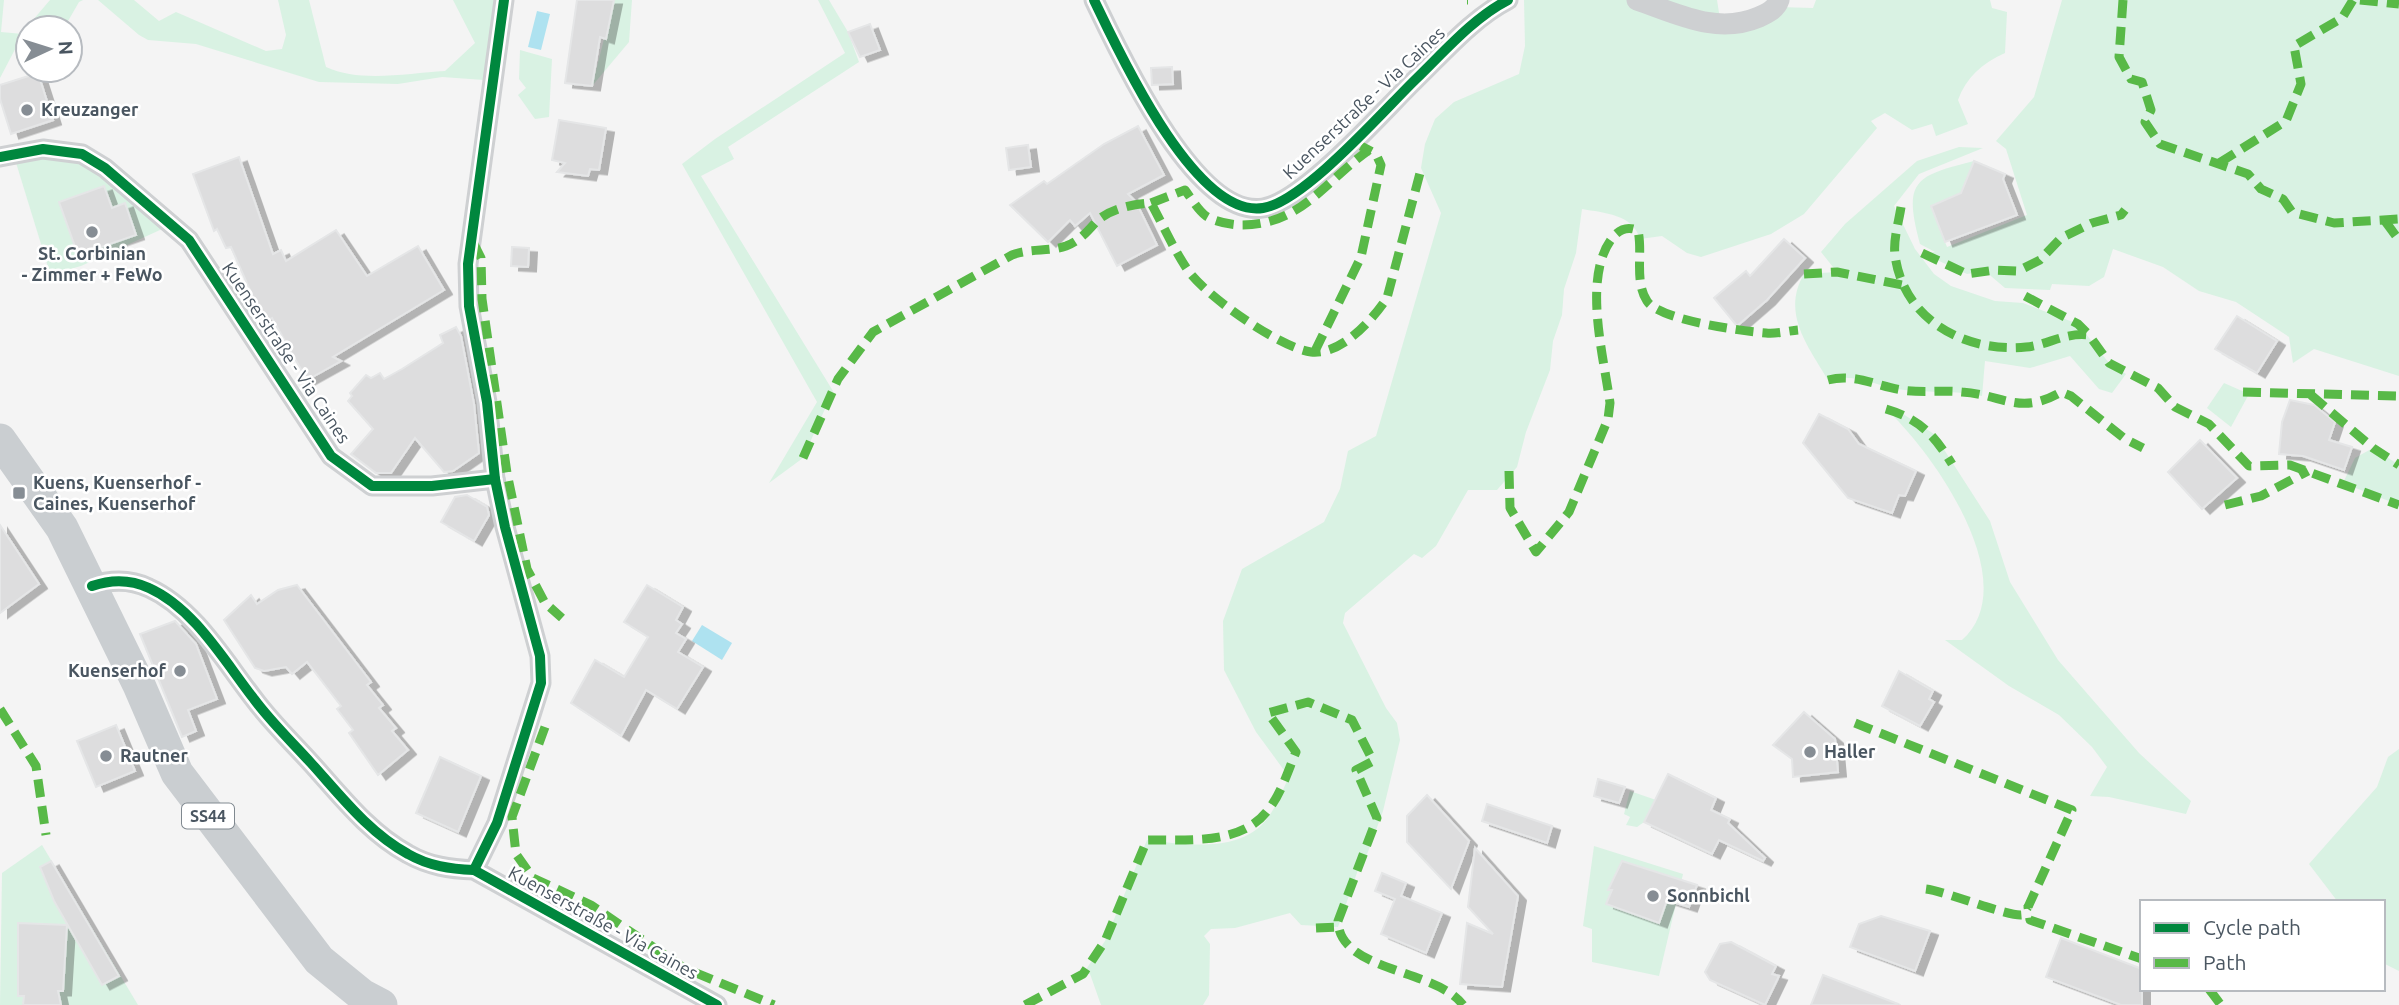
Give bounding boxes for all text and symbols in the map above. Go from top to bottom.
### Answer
north arrow [14,14,84,84]
street label: Kuenserstraße - Via Caines [1278,22,1448,182]
text: N [54,40,77,56]
place label: Kreuzanger [41,99,139,119]
marker: Kreuzanger [19,102,35,118]
marker: St. Corbinian - Zimmer + FeWo [84,224,100,240]
place label: St. Corbinian - Zimmer + FeWo [21,243,163,284]
street label: Kuenserstraße - Via Caines [219,258,355,447]
place label: Kuens, Kuenserhof - Caines, Kuenserhof [33,472,201,513]
marker: Kuens, Kuenserhof - Caines, Kuenserhof [11,485,27,501]
place label: Kuenserhof [68,660,167,680]
marker: Kuenserhof [172,663,188,679]
place label: Haller [1824,741,1876,761]
marker: Haller [1802,744,1818,760]
place label: Rautner [120,745,188,765]
marker: Rautner [98,748,114,764]
road number: SS44 [182,804,234,828]
street label: Kuenserstraße - Via Caines [505,862,702,983]
place label: Sonnbichl [1667,885,1750,905]
marker: Sonnbichl [1645,888,1661,904]
legend [2140,900,2385,991]
text: Cycle path [2203,915,2301,939]
text: Path [2203,950,2246,974]

